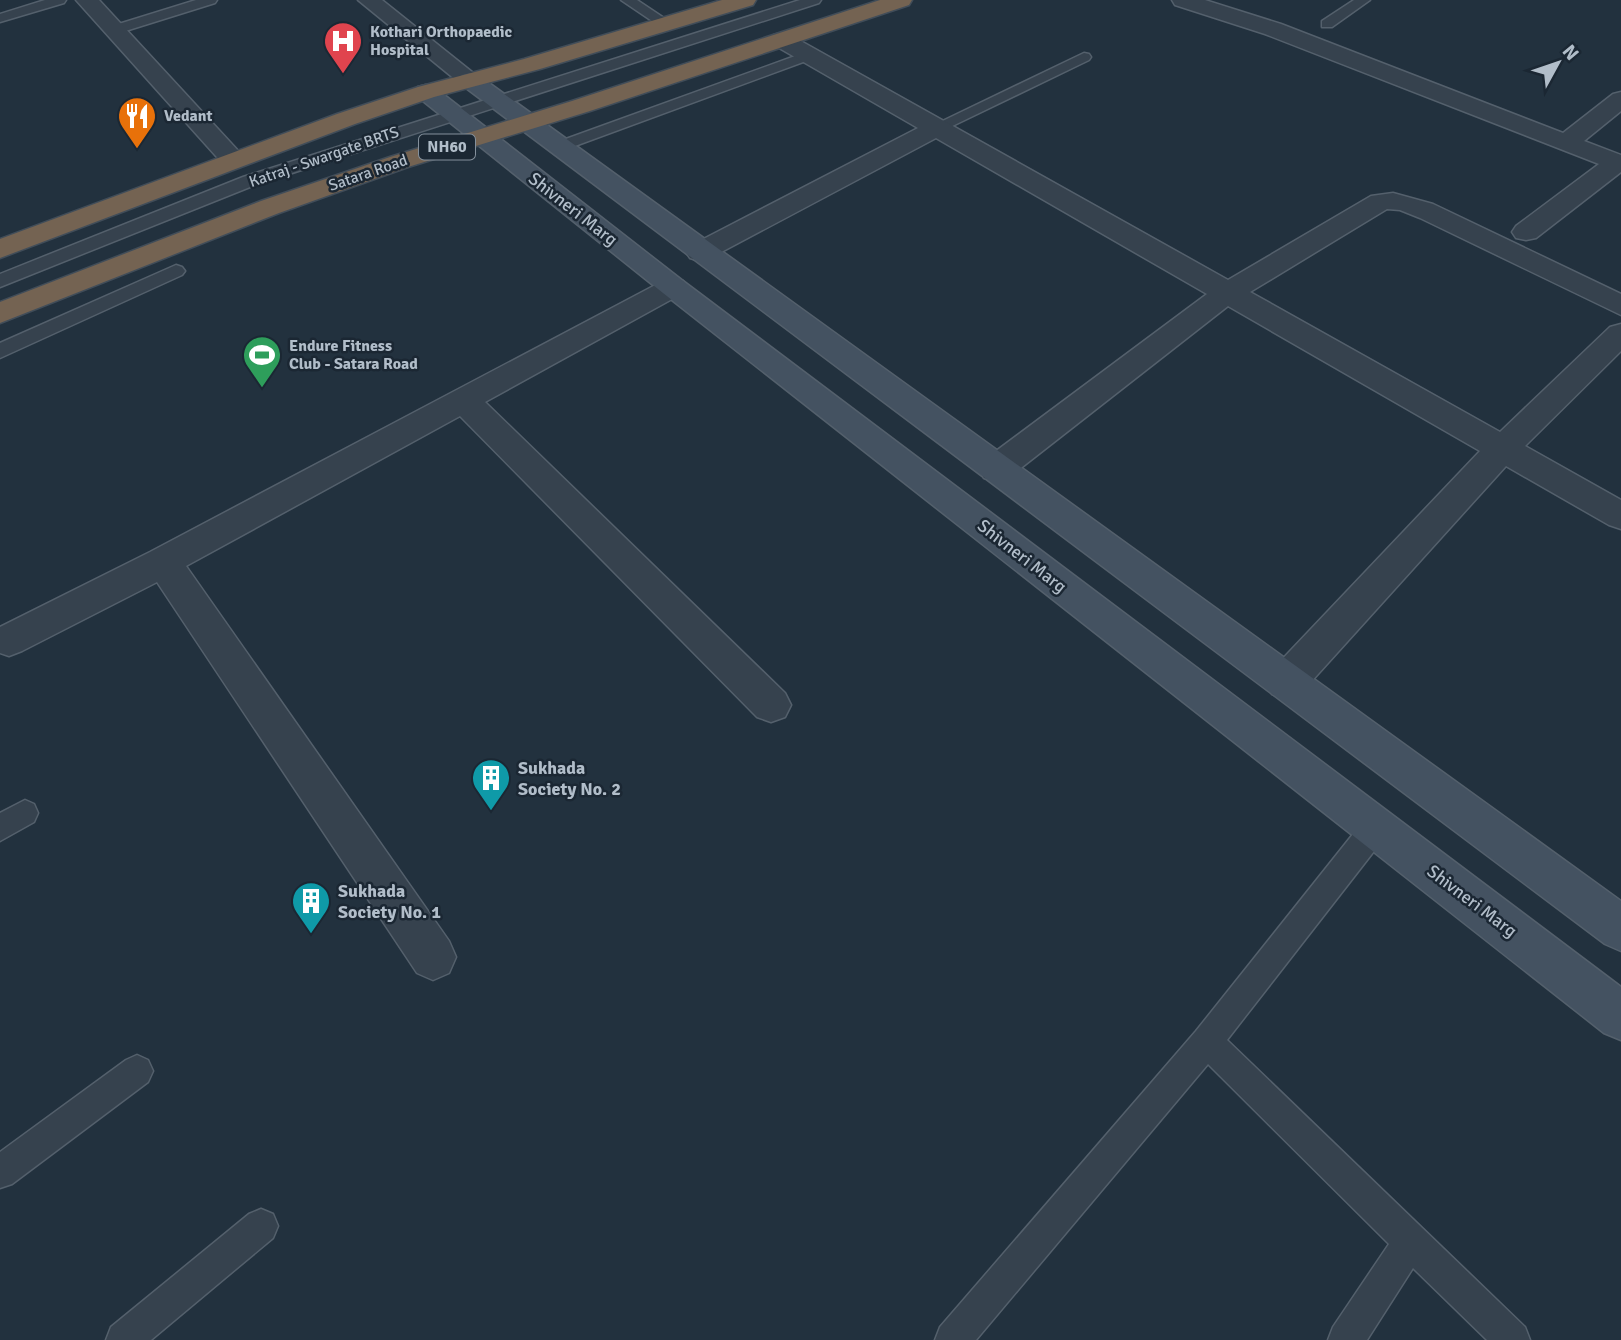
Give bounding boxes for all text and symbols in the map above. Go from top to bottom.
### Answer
hospital icon: Kothari Orthopaedic Hospital [322,20,364,75]
place label: Kothari Orthopaedic Hospital [370,22,513,60]
north arrow [1523,28,1593,98]
text: N [1557,40,1584,65]
restaurant icon: Vedant [116,95,158,150]
place label: Vedant [164,106,212,126]
street label: Katraj - Swargate BRTS [246,122,402,192]
road number: NH60 [419,134,475,160]
street label: Satara Road [326,150,410,196]
street label: Shivneri Marg [524,167,622,251]
sports icon: Endure Fitness Club - Satara Road [241,334,283,389]
place label: Endure Fitness Club - Satara Road [289,336,418,374]
street label: Shivneri Marg [973,514,1071,598]
building icon: Sukhada Society No. 2 [470,757,512,812]
place label: Sukhada Society No. 2 [518,757,621,800]
street label: Shivneri Marg [1423,860,1521,942]
building icon: Sukhada Society No. 1 [290,880,332,935]
place label: Sukhada Society No. 1 [338,880,441,923]

